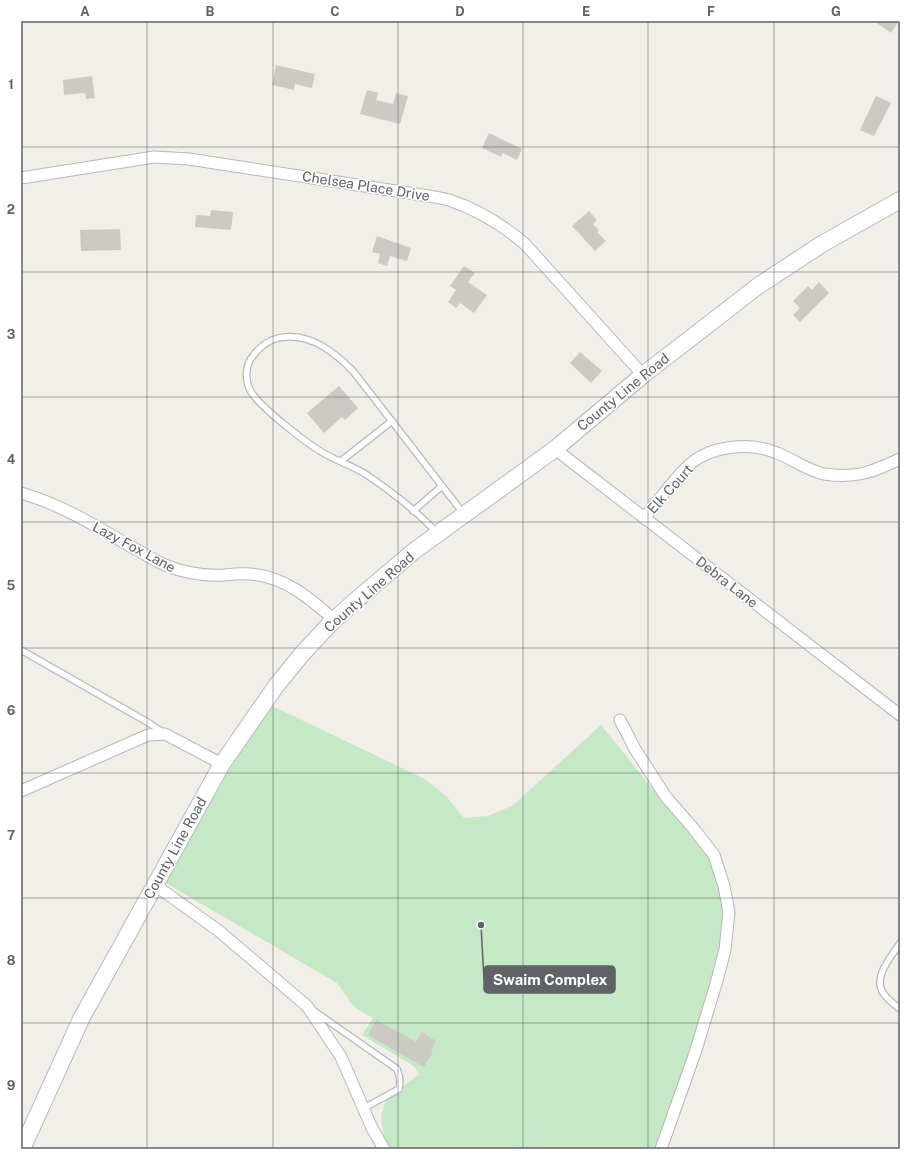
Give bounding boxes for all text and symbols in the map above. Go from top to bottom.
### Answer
text: A [80,4,90,19]
text: B [206,4,215,19]
text: C [330,4,340,19]
text: D [455,4,465,19]
text: E [582,4,590,19]
text: F [707,4,715,19]
text: G [831,4,841,19]
text: 1 [8,77,14,92]
street label: Chelsea Place Drive [301,168,431,204]
text: 2 [7,202,15,217]
text: 3 [7,327,16,342]
street label: County Line Road [574,350,672,434]
text: 4 [7,452,16,467]
street label: Elk Court [644,461,696,517]
street label: Lazy Fox Lane [90,518,178,576]
street label: County Line Road [321,549,417,635]
street label: Debra Lane [693,553,761,611]
text: 5 [7,578,16,593]
text: 6 [7,703,16,718]
street label: County Line Road [140,794,210,902]
text: 7 [7,828,15,843]
text: 8 [7,953,16,968]
callout: Swaim Complex [484,966,615,993]
text: Swaim Complex [493,971,607,988]
text: 9 [7,1078,15,1093]

